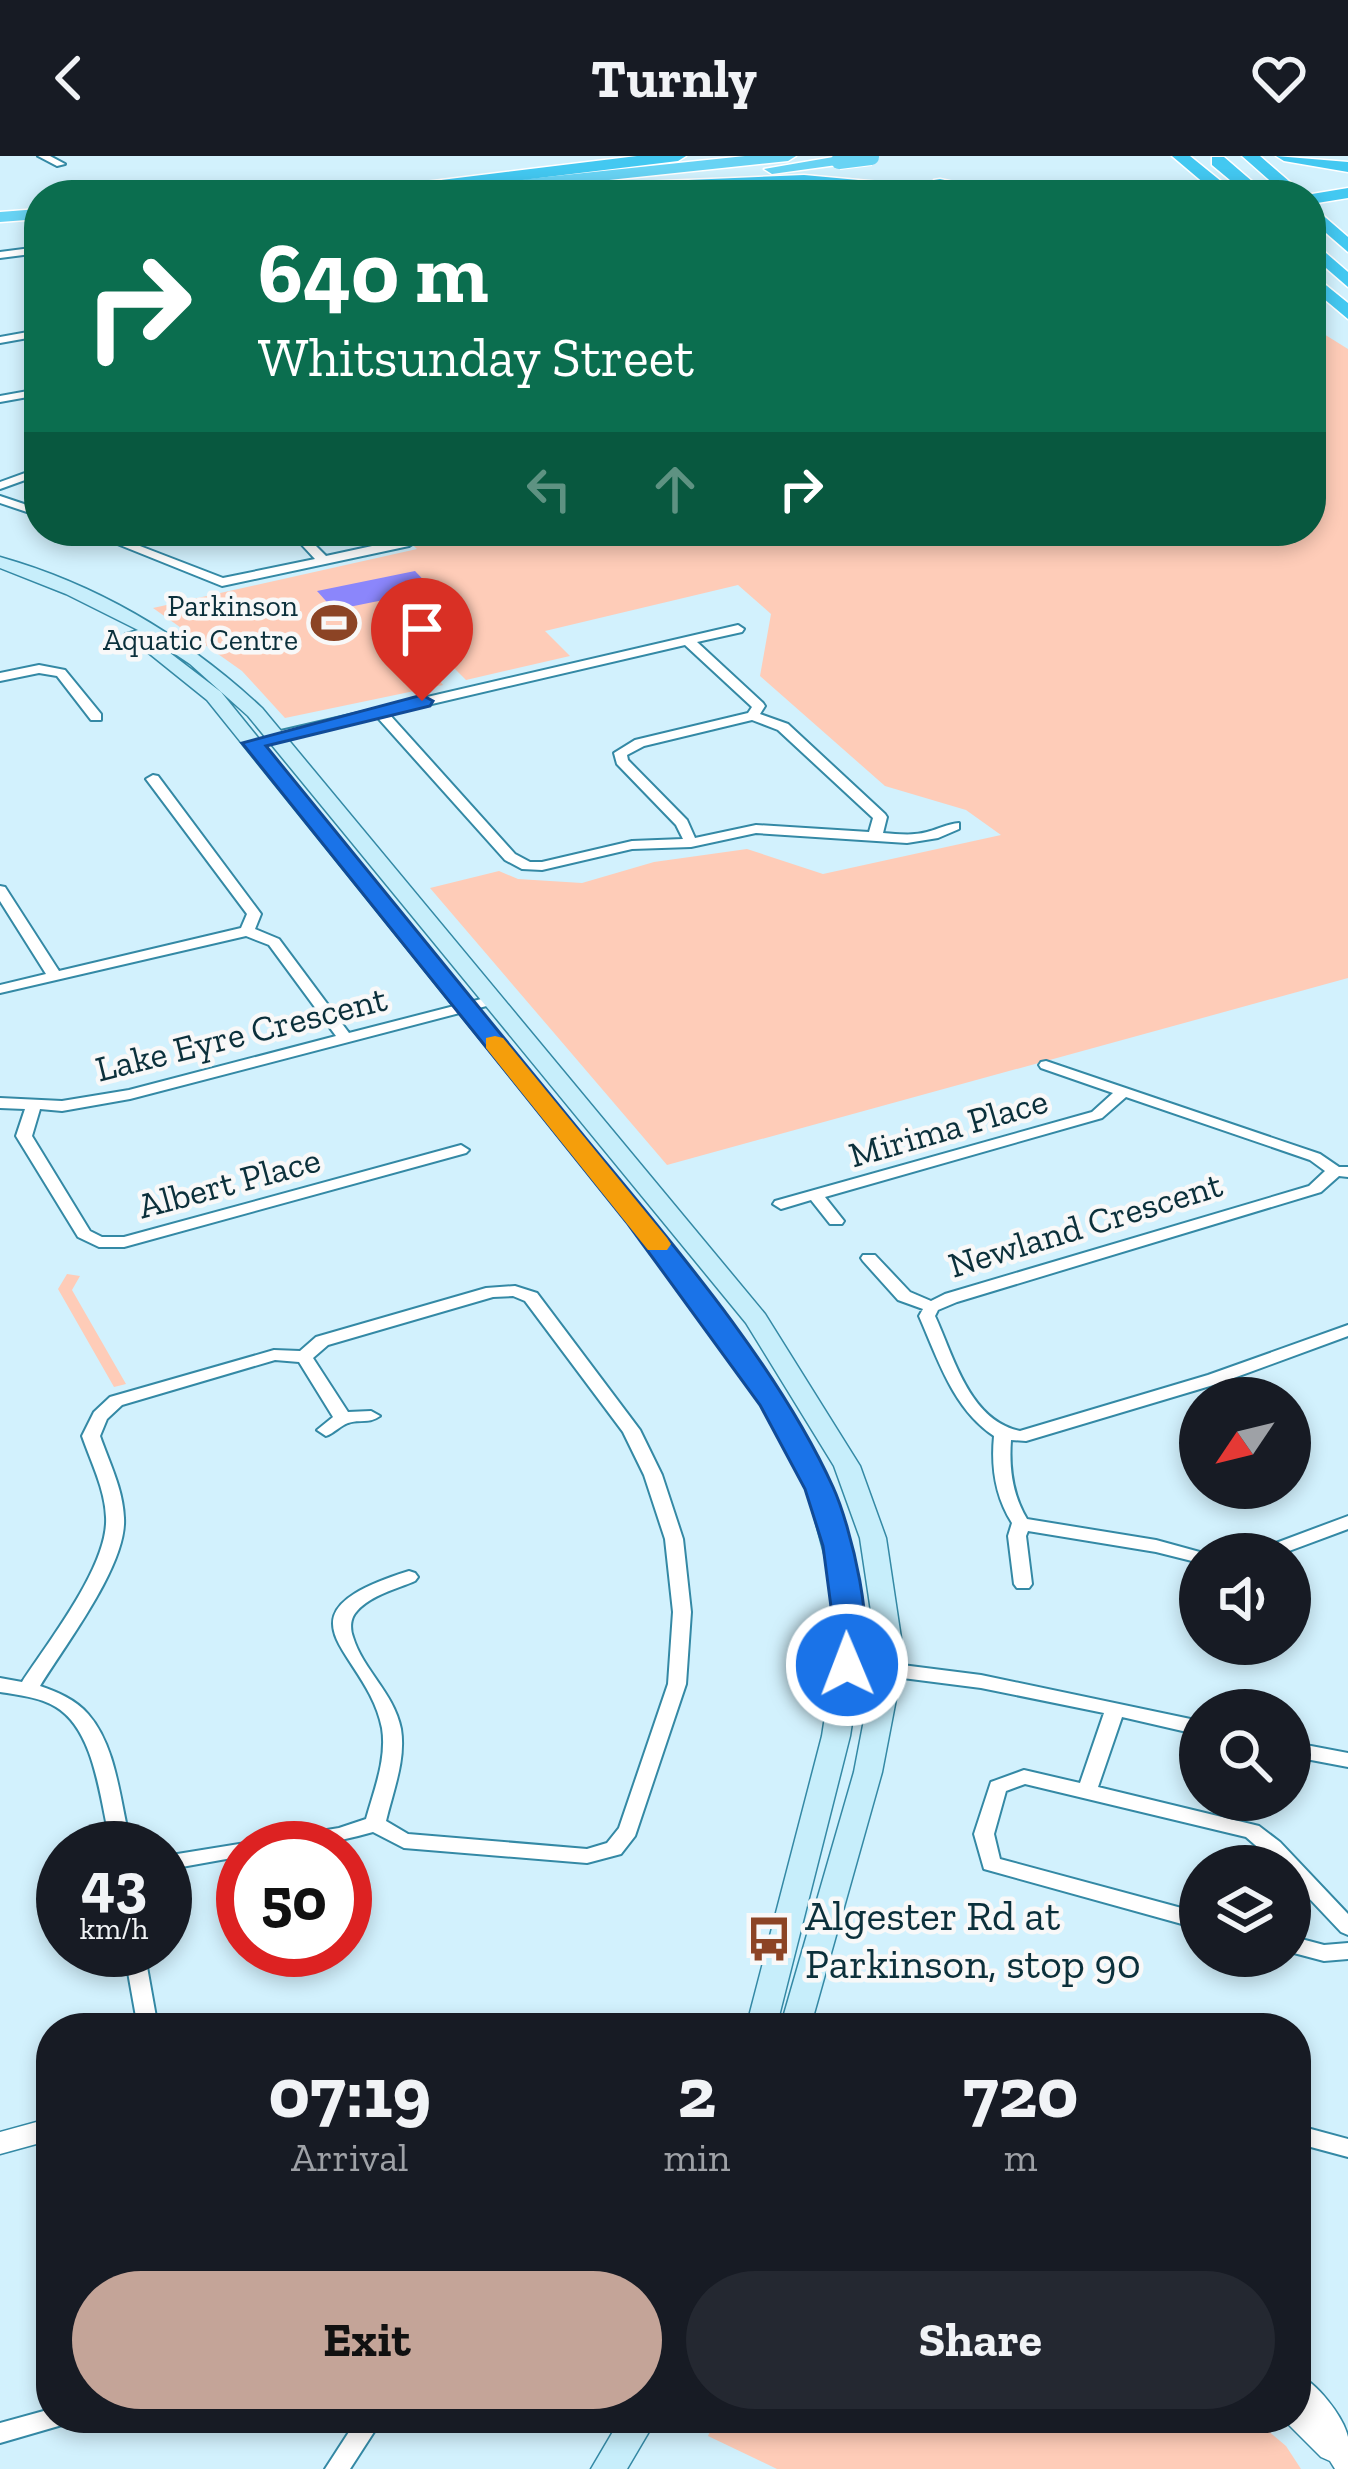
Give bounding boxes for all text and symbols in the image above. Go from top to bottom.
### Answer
icon: back [36,45,102,111]
icon: heart [1246,45,1312,111]
text: Turnly [591,46,757,111]
text: 640 m [258,223,489,324]
icon: right [60,228,216,384]
text: Whitsunday Street [258,325,694,390]
icon: left [516,456,582,522]
icon: ahead [642,456,708,522]
icon: right [768,456,834,522]
pin [371,578,473,701]
place label: Parkinson Aquatic Centre [103,588,298,658]
icon: arrive [389,596,455,662]
sports icon: Parkinson Aquatic Centre [309,598,359,648]
street label: Lake Eyre Crescent [91,976,392,1090]
street label: Mirima Place [844,1079,1053,1176]
street label: Albert Place [133,1138,325,1227]
street label: Newland Crescent [943,1162,1228,1287]
north arrow [1179,1377,1311,1509]
map controls [1179,1377,1311,1977]
button: sound [1179,1533,1311,1665]
position arrow [784,1602,910,1728]
button: search [1179,1689,1311,1821]
speed limit sign: 50 [216,1821,372,1977]
button: layers [1179,1845,1311,1977]
text: 43 [81,1848,147,1920]
place label: Algester Rd at Parkinson, stop 90 [805,1890,1141,1989]
text: km/h [80,1911,148,1947]
bus stop icon: Algester Rd at Parkinson, stop 90 [744,1914,794,1964]
text: 07:19 [268,2049,431,2135]
text: 2 [678,2049,716,2135]
text: 720 [963,2049,1079,2135]
text: Arrival [291,2134,408,2181]
text: min [663,2134,730,2181]
text: m [1004,2134,1038,2181]
button: Exit [72,2271,662,2409]
button: Share [686,2271,1275,2409]

